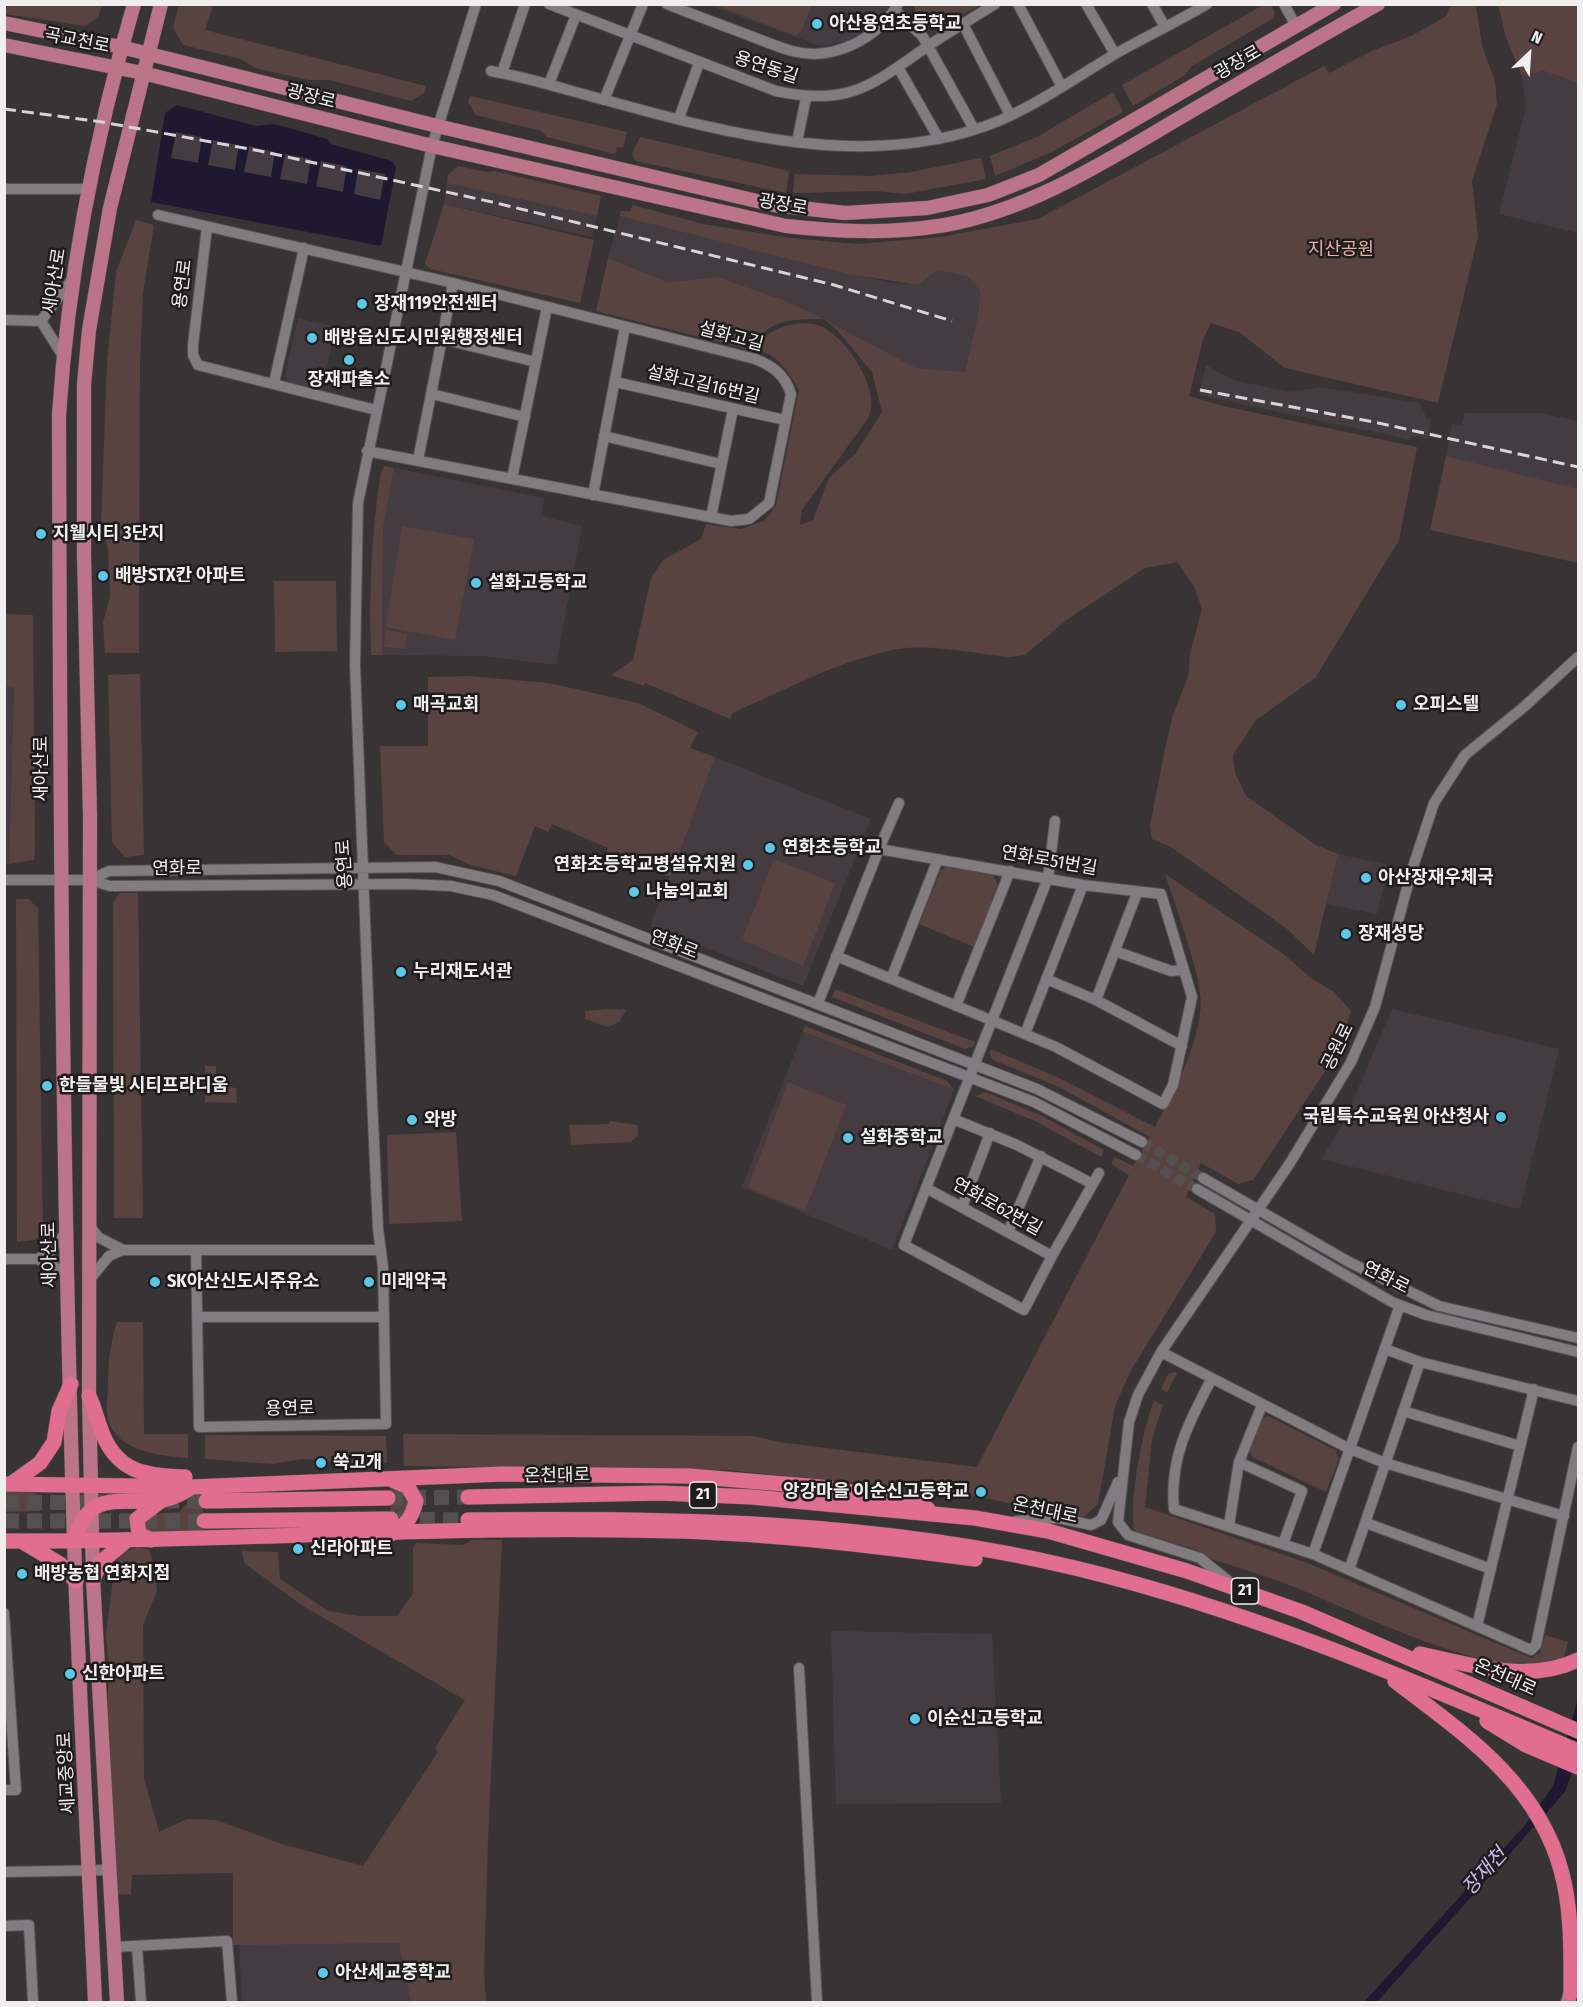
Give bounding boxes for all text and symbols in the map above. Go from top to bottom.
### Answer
place label: 아산용연초등학교 [829,13,961,35]
marker: 아산용연초등학교 [810,17,824,31]
street label: 곡교천로 [42,24,112,58]
north arrow [1499,24,1559,84]
text: N [1528,27,1545,48]
street label: 광장로 [1211,41,1265,85]
street label: 용연동길 [731,47,801,89]
street label: 광장로 [284,81,338,113]
street label: 광장로 [757,190,809,220]
park label: 지산공원 [1308,239,1374,261]
street label: 새아산로 [39,247,71,315]
street label: 용연로 [169,258,197,310]
place label: 장재119안전센터 [374,293,498,315]
marker: 장재119안전센터 [355,297,369,311]
street label: 설화고길 [696,318,766,356]
place label: 배방읍신도시민원행정센터 [324,327,523,349]
marker: 배방읍신도시민원행정센터 [305,331,319,345]
marker: 장재파출소 [342,353,356,367]
street label: 설화고길16번길 [644,362,762,408]
place label: 장재파출소 [308,369,390,391]
place label: 지웰시티 3단지 [53,523,165,545]
marker: 지웰시티 3단지 [34,527,48,541]
place label: 배방STX칸 아파트 [115,565,245,587]
marker: 배방STX칸 아파트 [96,569,110,583]
place label: 설화고등학교 [488,572,587,594]
marker: 설화고등학교 [469,576,483,590]
place label: 매곡교회 [413,694,479,716]
place label: 오피스텔 [1413,694,1479,716]
marker: 매곡교회 [394,698,408,712]
marker: 오피스텔 [1394,698,1408,712]
street label: 새아산로 [31,736,53,802]
place label: 연화초등학교 [782,837,881,859]
street label: 용연로 [333,839,357,889]
marker: 연화초등학교 [763,841,777,855]
street label: 연화로51번길 [999,842,1099,880]
place label: 연화초등학교병설유치원 [554,854,736,876]
street label: 연화로 [152,858,202,880]
marker: 연화초등학교병설유치원 [741,858,755,872]
place label: 아산장재우체국 [1378,867,1494,889]
marker: 아산장재우체국 [1359,871,1373,885]
place label: 나눔의교회 [646,881,729,903]
marker: 나눔의교회 [627,885,641,899]
place label: 장재성당 [1358,923,1424,945]
street label: 연화로 [647,926,701,964]
marker: 장재성당 [1339,927,1353,941]
place label: 누리재도서관 [413,961,512,983]
marker: 누리재도서관 [394,965,408,979]
street label: 공원로 [1317,1020,1359,1074]
place label: 한들물빛 시티프라디움 [59,1075,228,1097]
marker: 한들물빛 시티프라디움 [40,1079,54,1093]
place label: 국립특수교육원 아산청사 [1303,1106,1489,1128]
place label: 와방 [424,1109,457,1131]
marker: 국립특수교육원 아산청사 [1494,1110,1508,1124]
marker: 와방 [405,1113,419,1127]
place label: 설화중학교 [860,1127,943,1149]
marker: 설화중학교 [841,1131,855,1145]
street label: 연화로62번길 [948,1173,1046,1241]
street label: 새아산로 [39,1222,61,1288]
street label: 연화로 [1359,1257,1413,1299]
place label: SK아산신도시주유소 [167,1271,319,1293]
place label: 미래약국 [381,1271,447,1293]
marker: SK아산신도시주유소 [148,1275,162,1289]
marker: 미래약국 [362,1275,376,1289]
street label: 용연로 [265,1398,315,1420]
place label: 쑥고개 [333,1452,383,1474]
marker: 쑥고개 [314,1456,328,1470]
street label: 온천대로 [524,1465,590,1487]
place label: 앙강마을 이순신고등학교 [783,1481,969,1503]
road number: 21 [690,1482,716,1508]
marker: 앙강마을 이순신고등학교 [974,1485,988,1499]
street label: 온천대로 [1010,1494,1080,1528]
place label: 신라아파트 [310,1538,393,1560]
marker: 신라아파트 [291,1542,305,1556]
place label: 배방농협 연화지점 [34,1563,170,1585]
marker: 배방농협 연화지점 [15,1567,29,1581]
road number: 21 [1232,1578,1258,1604]
street label: 온천대로 [1470,1655,1540,1701]
place label: 신한아파트 [82,1663,165,1685]
marker: 신한아파트 [63,1667,77,1681]
place label: 이순신고등학교 [927,1708,1043,1730]
marker: 이순신고등학교 [908,1712,922,1726]
street label: 세교중앙로 [54,1731,80,1815]
water label: 장재천 [1458,1843,1512,1901]
place label: 아산세교중학교 [335,1962,451,1984]
marker: 아산세교중학교 [316,1966,330,1980]

